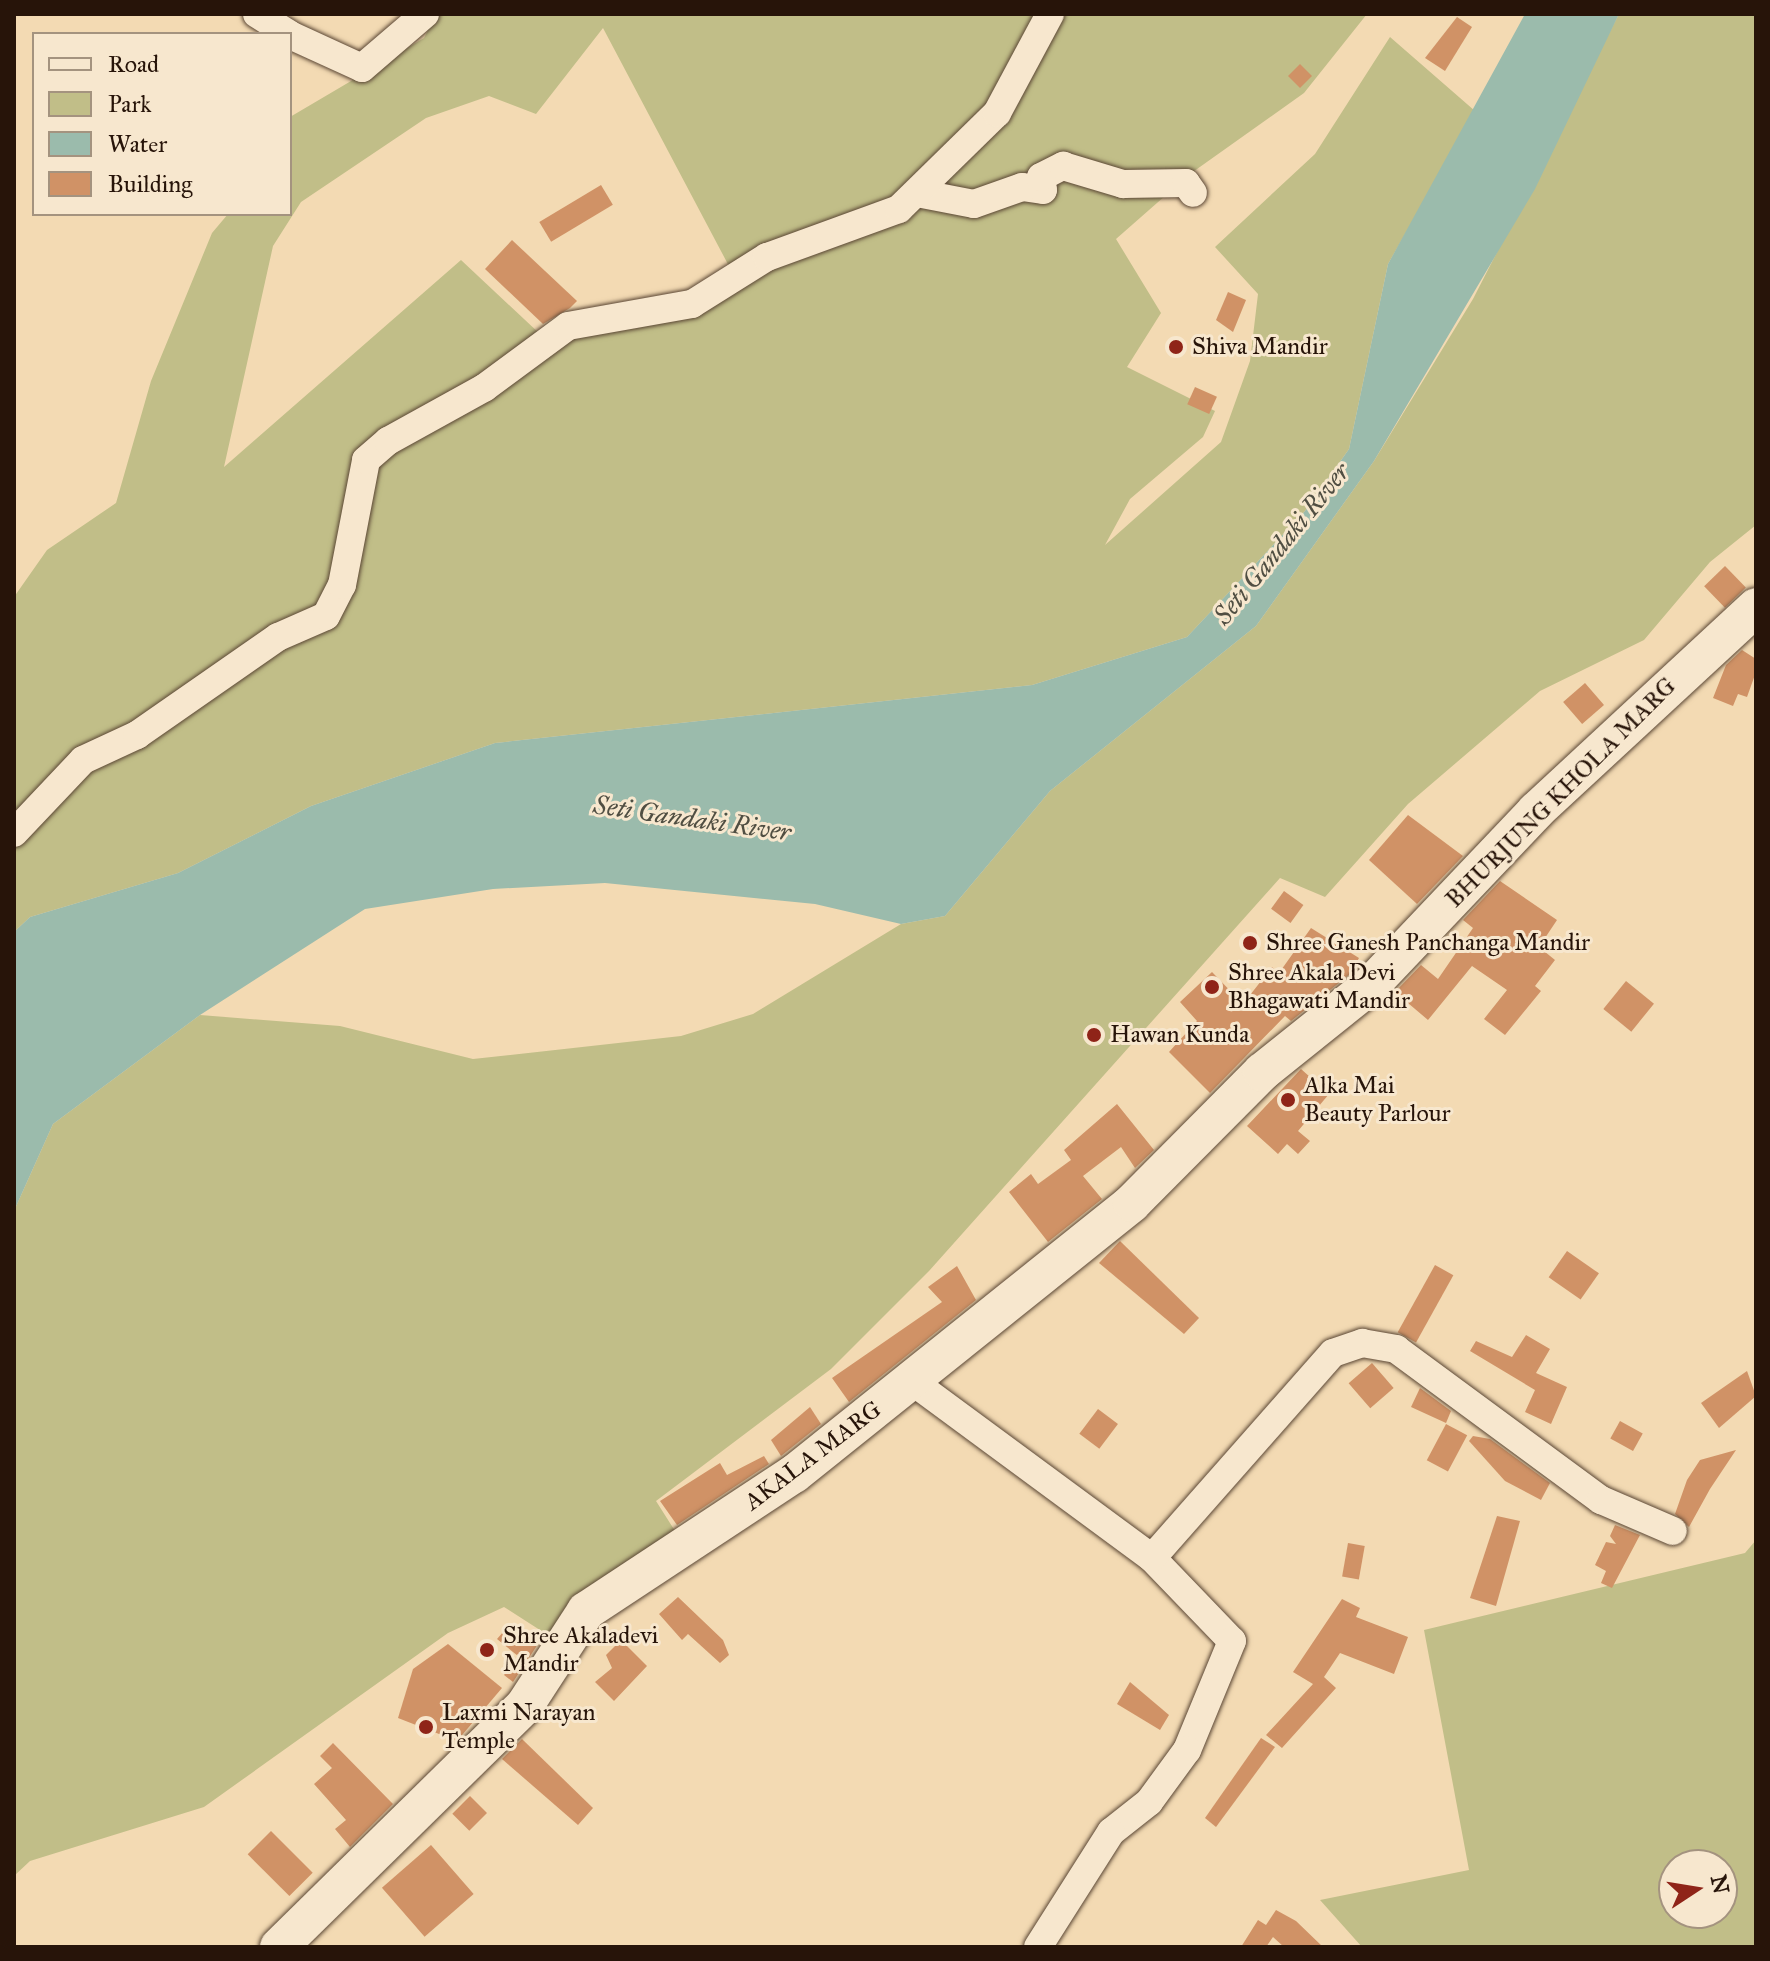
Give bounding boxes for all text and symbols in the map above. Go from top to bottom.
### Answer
legend [32,32,292,216]
text: Road [108,49,159,79]
text: Park [108,89,151,119]
text: Water [108,129,167,159]
text: Building [108,169,193,199]
place label: Shiva Mandir [1192,333,1328,361]
marker: Shiva Mandir [1167,338,1185,356]
water label: Seti Gandaki River [1207,457,1357,631]
street label: BHURJUNG KHOLA MARG [1440,672,1682,914]
water label: Seti Gandaki River [591,790,793,848]
place label: Shree Ganesh Panchanga Mandir [1266,929,1590,957]
marker: Shree Ganesh Panchanga Mandir [1241,934,1259,952]
place label: Shree Akala Devi Bhagawati Mandir [1228,959,1410,1015]
marker: Shree Akala Devi Bhagawati Mandir [1203,978,1221,996]
place label: Hawan Kunda [1110,1021,1249,1049]
marker: Hawan Kunda [1085,1026,1103,1044]
place label: Alka Mai Beauty Parlour [1304,1072,1450,1128]
marker: Alka Mai Beauty Parlour [1279,1091,1297,1109]
street label: AKALA MARG [739,1395,887,1517]
place label: Shree Akaladevi Mandir [503,1622,658,1678]
marker: Shree Akaladevi Mandir [478,1641,496,1659]
place label: Laxmi Narayan Temple [442,1699,596,1755]
marker: Laxmi Narayan Temple [417,1718,435,1736]
north arrow [1658,1849,1738,1929]
text: N [1705,1872,1735,1896]

